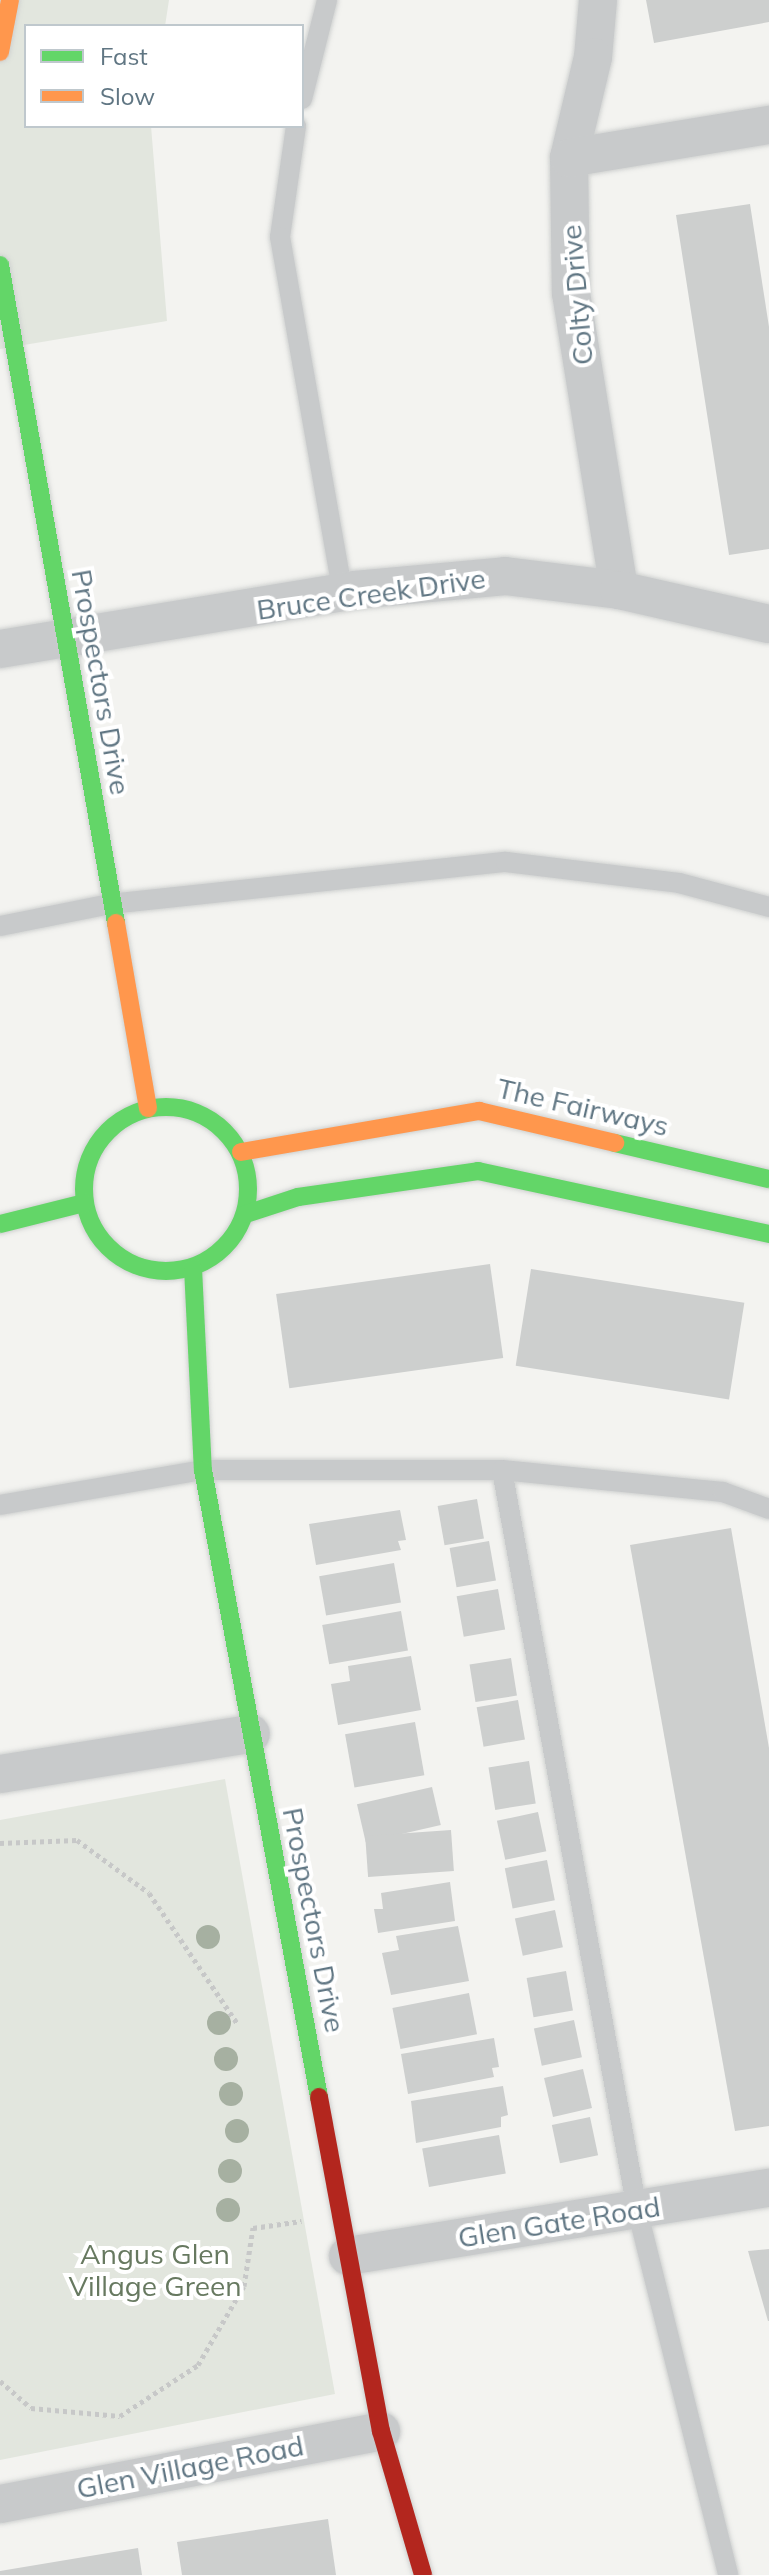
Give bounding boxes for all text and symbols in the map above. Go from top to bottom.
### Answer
legend [24,24,304,128]
text: Fast [100,41,148,71]
text: Slow [100,81,155,111]
street label: Colty Drive [554,223,600,367]
street label: Bruce Creek Drive [255,561,487,627]
street label: Prospectors Drive [65,567,137,797]
street label: The Fairways [494,1071,672,1143]
street label: Prospectors Drive [276,1805,352,2035]
street label: Glen Gate Road [456,2189,662,2255]
park label: Angus Glen Village Green [68,2237,242,2303]
street label: Glen Village Road [74,2429,306,2505]

